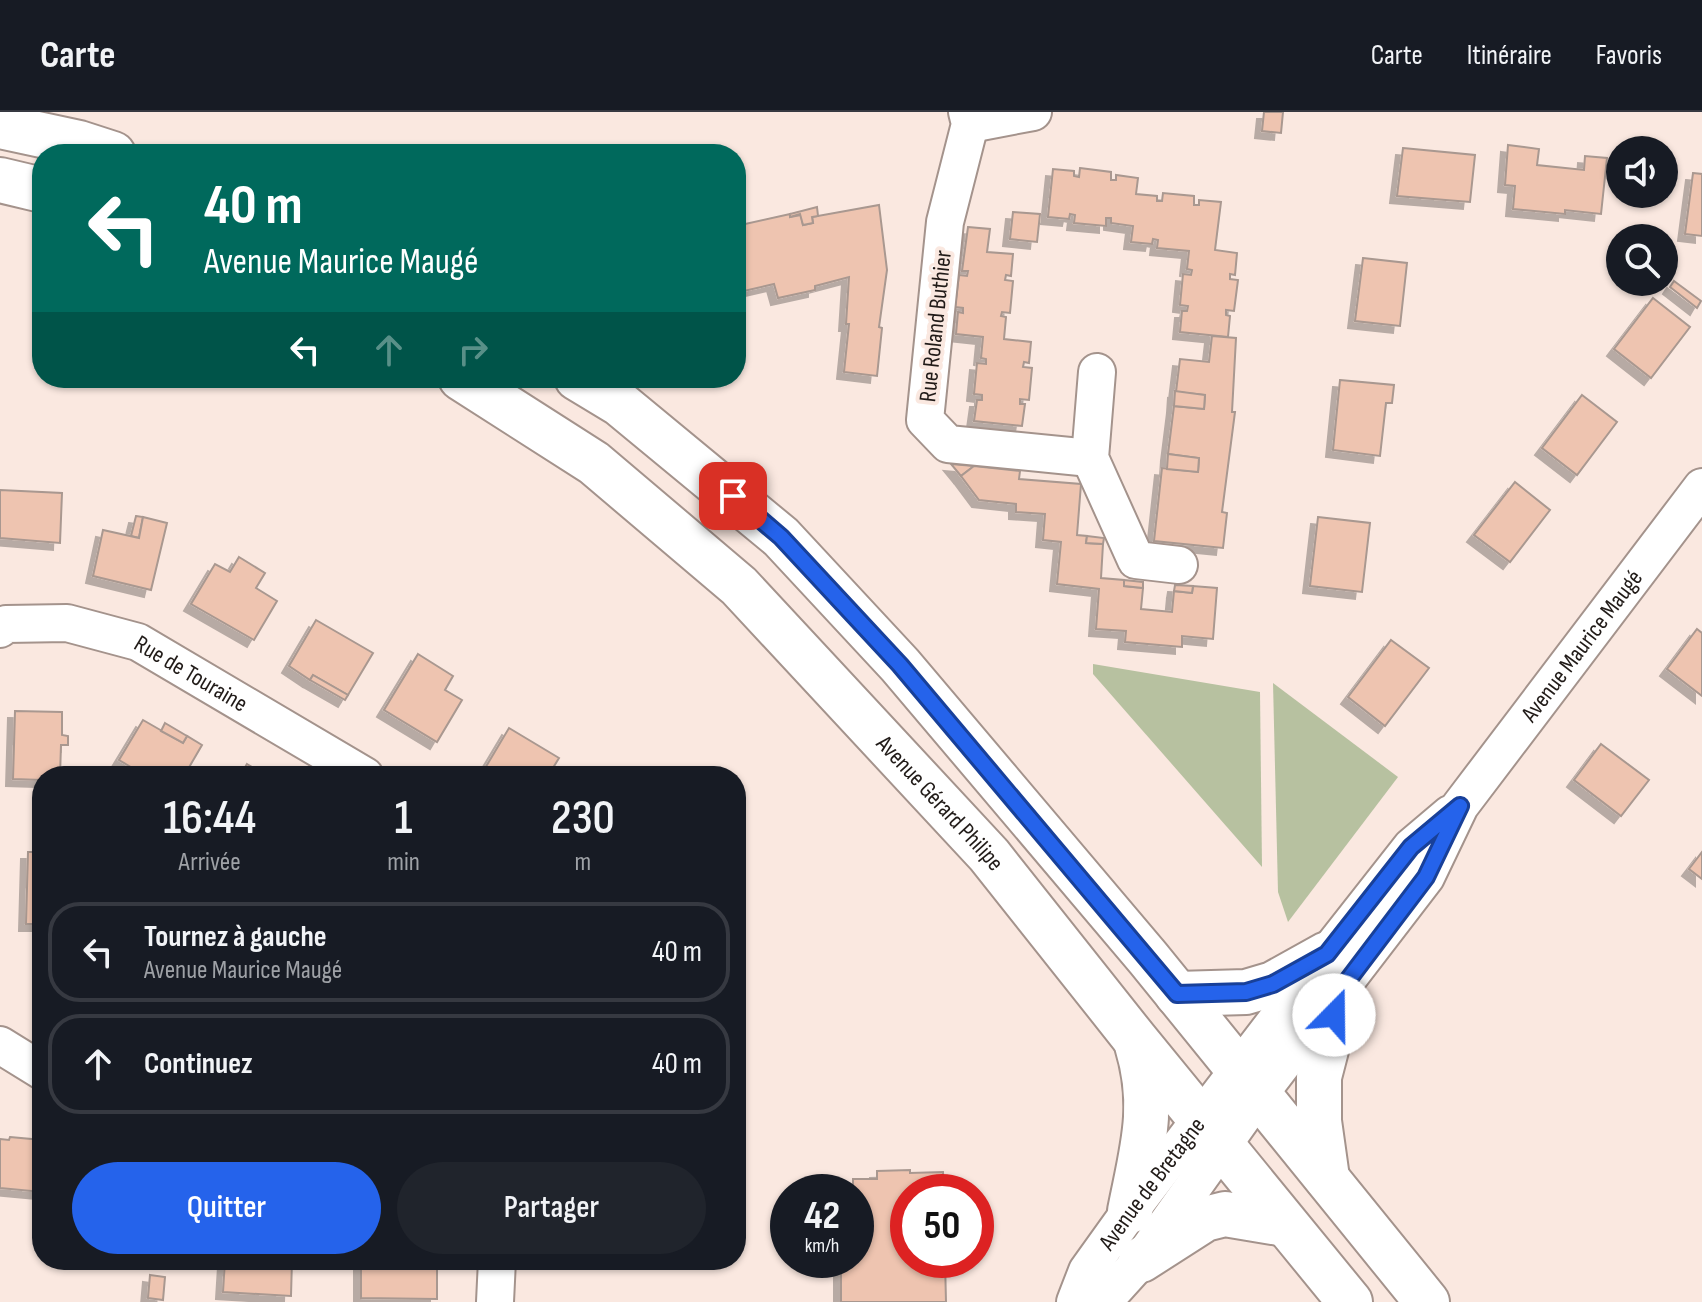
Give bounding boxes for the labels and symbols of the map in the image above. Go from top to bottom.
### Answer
street label: Rue Roland Buthier [913,249,958,403]
pin [699,462,767,530]
street label: Avenue Maurice Maugé [1514,564,1649,729]
street label: Rue de Touraine [129,629,253,718]
street label: Avenue Gérard Philipe [870,729,1010,877]
position arrow [1292,973,1376,1057]
street label: Avenue de Bretagne [1092,1112,1211,1257]
speed limit sign: 50 [890,1174,994,1278]

